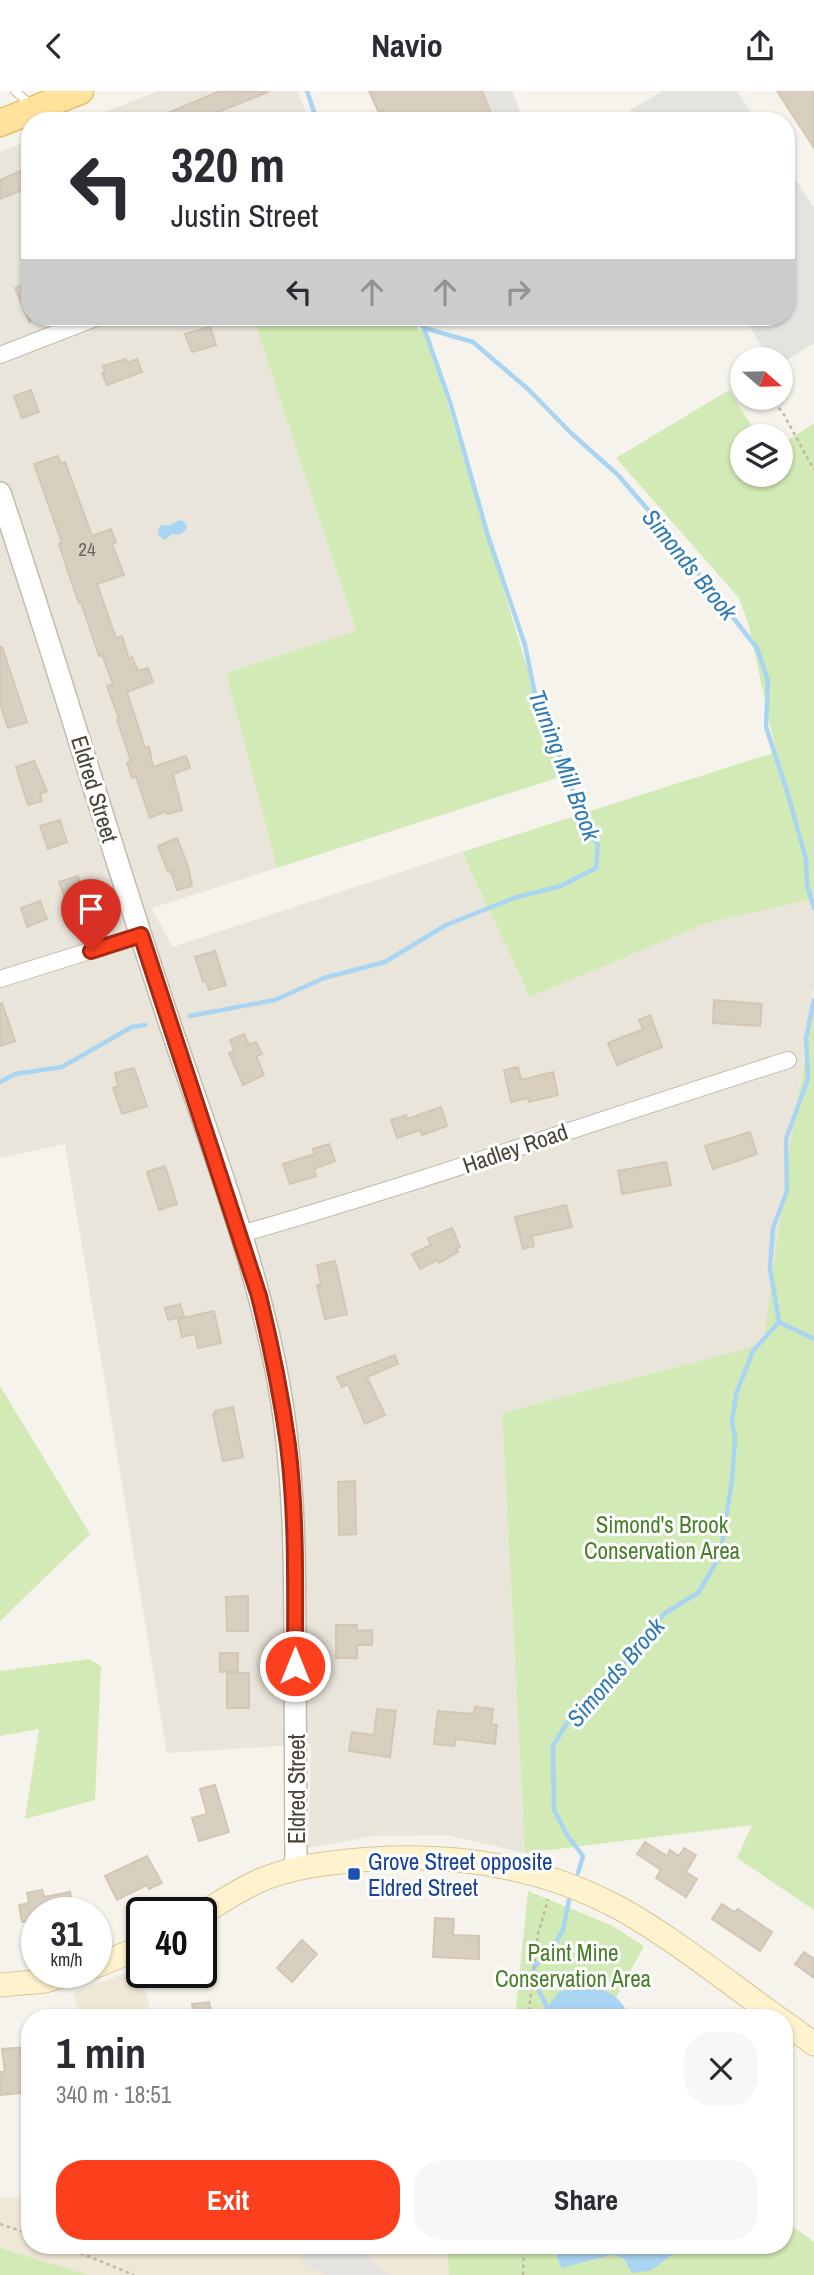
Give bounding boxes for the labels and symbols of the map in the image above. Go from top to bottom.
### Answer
north arrow [730,347,793,409]
water label: Simonds Brook [635,502,745,627]
house number: 24 [78,536,96,562]
water label: Turning Mill Brook [522,685,609,846]
street label: Eldred Street [64,732,126,846]
pin [61,879,121,951]
street label: Hadley Road [458,1116,572,1180]
park label: Simond's Brook Conservation Area [584,1509,741,1566]
water label: Simonds Brook [559,1610,672,1733]
position arrow [258,1629,332,1703]
street label: Eldred Street [281,1734,312,1844]
place label: Grove Street opposite Eldred Street [368,1846,553,1903]
marker: Grove Street opposite Eldred Street [346,1866,362,1882]
speed limit sign: 40 [126,1897,217,1988]
park label: Paint Mine Conservation Area [495,1937,652,1994]

